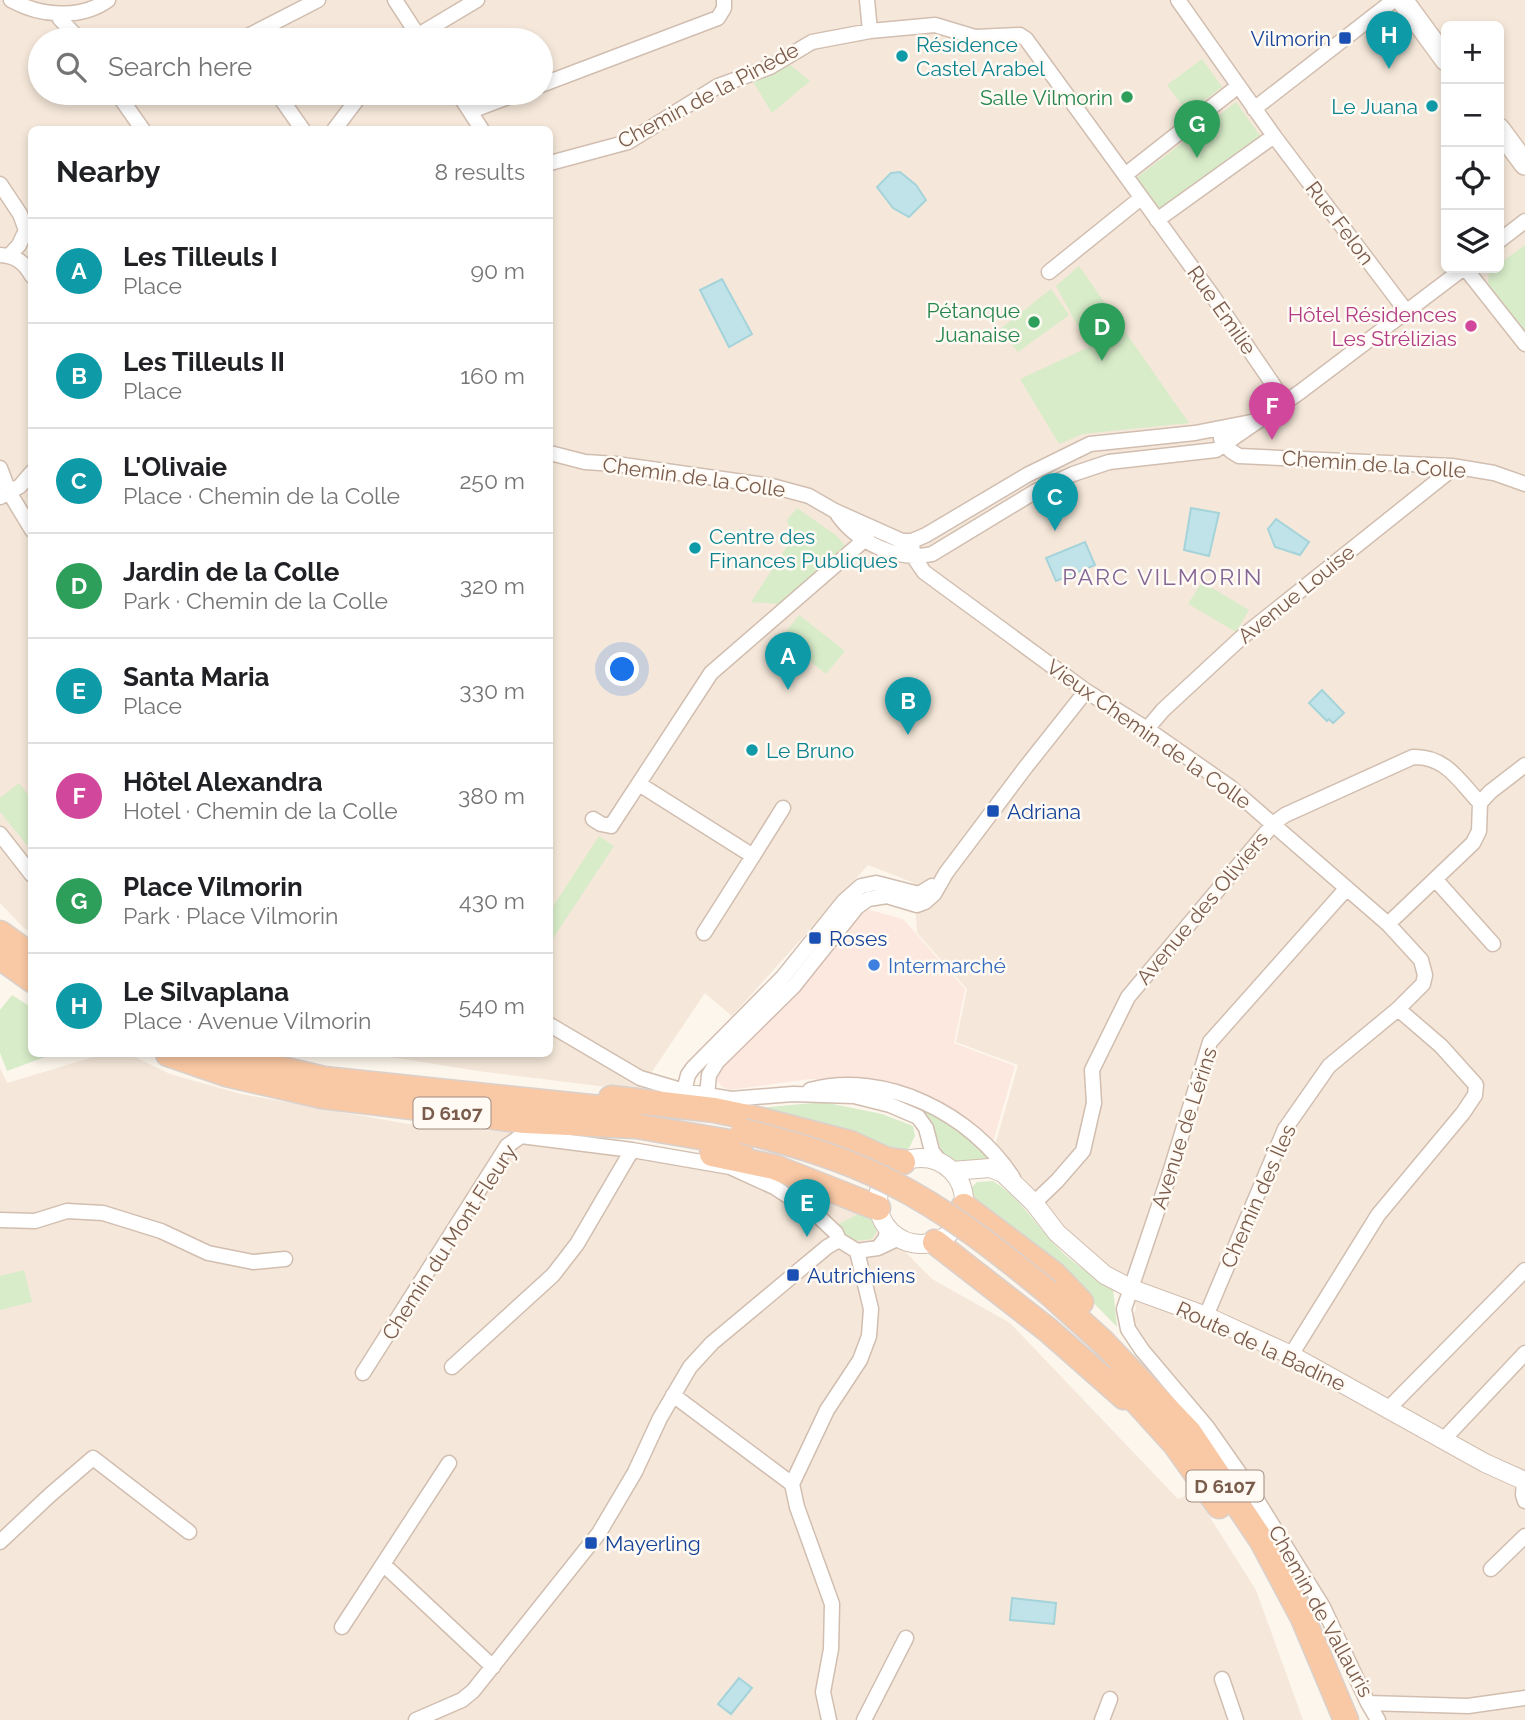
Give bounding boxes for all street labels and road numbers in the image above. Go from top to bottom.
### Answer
street label: Chemin de la Pinède [613,37,803,153]
street label: Rue Felon [1300,176,1380,270]
street label: Rue Emilie [1182,261,1262,359]
street label: Chemin de la Colle [1281,445,1467,483]
street label: Chemin de la Colle [601,452,787,502]
street label: Avenue Louise [1233,539,1359,649]
street label: Vieux Chemin de la Colle [1042,654,1256,814]
street label: Avenue des Oliviers [1131,827,1273,989]
street label: Avenue de Lérins [1146,1044,1222,1212]
road number: D 6107 [414,1098,490,1128]
street label: Chemin des Îles [1215,1120,1301,1272]
street label: Chemin du Mont Fleury [376,1139,522,1345]
street label: Route de la Badine [1172,1296,1350,1396]
road number: D 6107 [1186,1470,1264,1502]
street label: Chemin de Vallauris [1263,1521,1379,1701]

